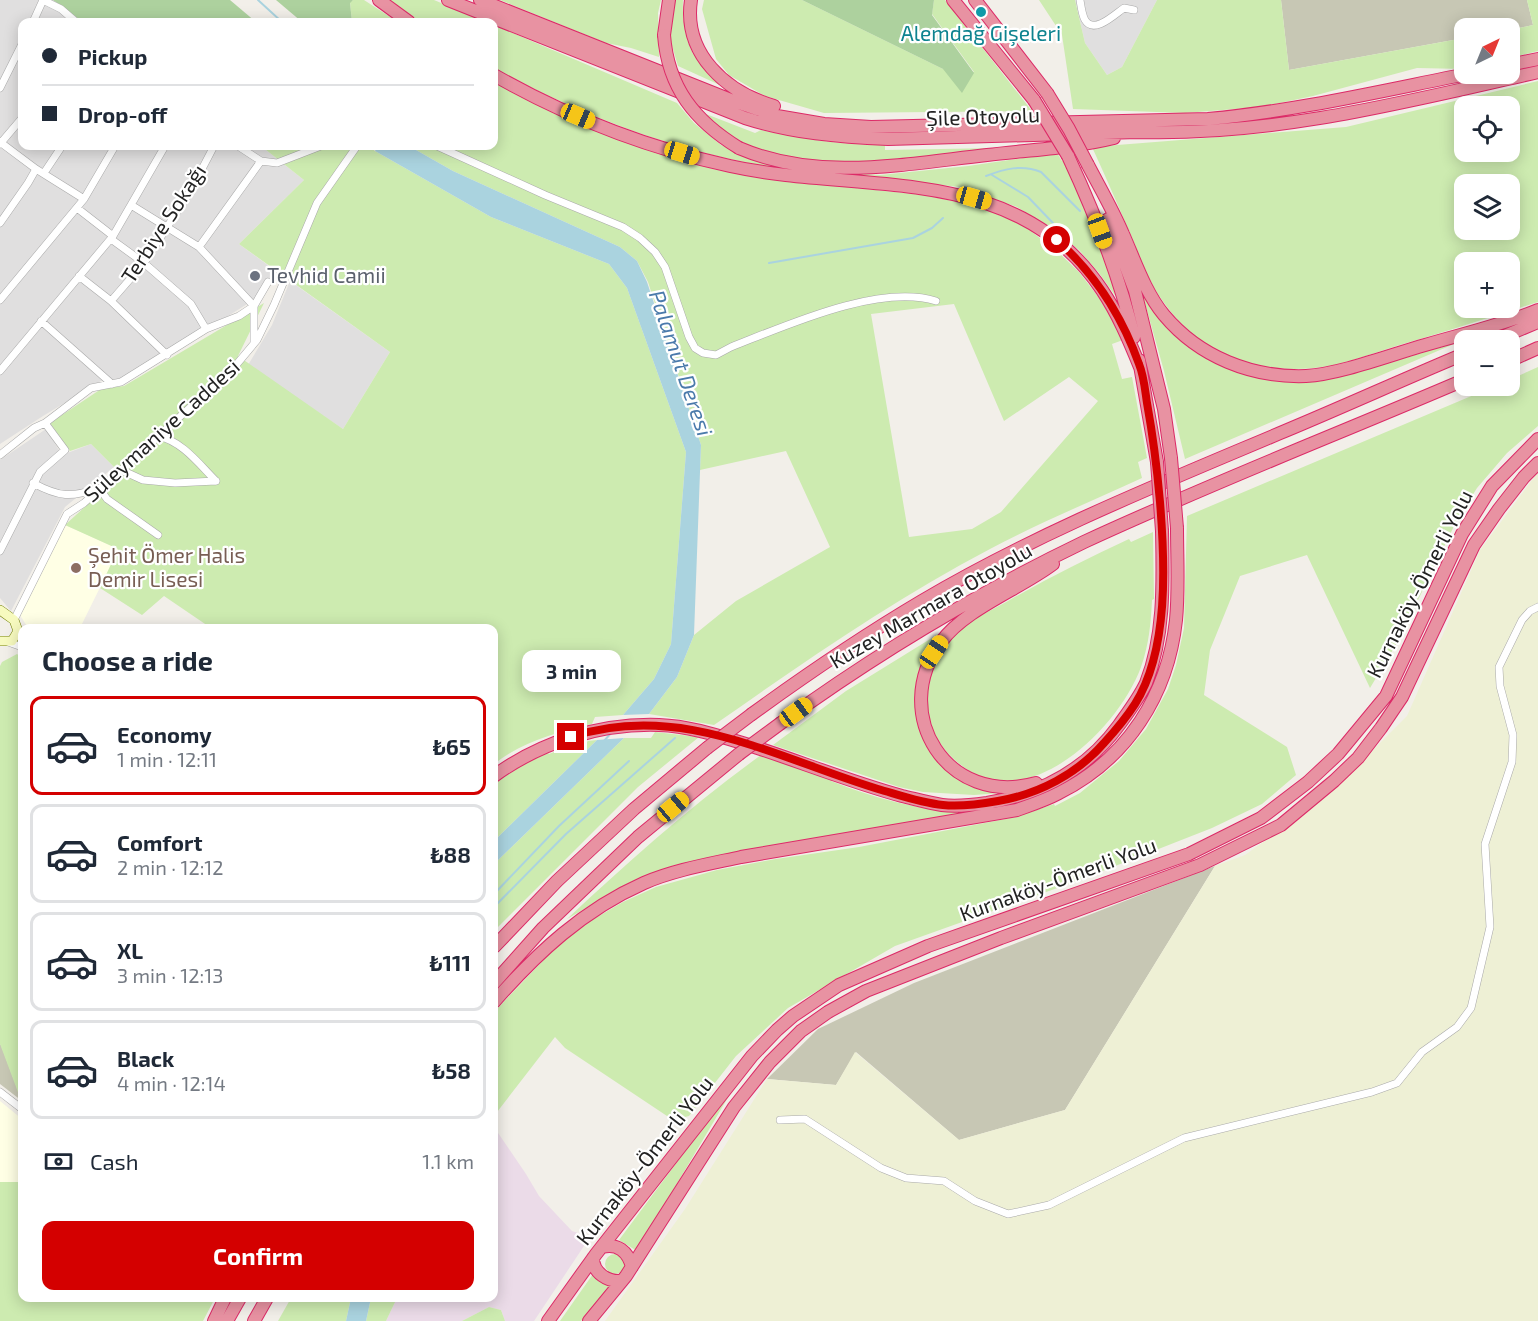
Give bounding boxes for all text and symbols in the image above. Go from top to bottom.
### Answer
marker: Alemdağ Gişeleri [974,5,988,19]
north arrow [1454,18,1520,84]
map controls [1454,18,1520,396]
place label: Alemdağ Gişeleri [901,20,1061,47]
text: Pickup [78,43,147,69]
button: locate [1454,96,1520,162]
text: Drop-off [78,101,167,127]
car [558,101,598,131]
street label: Şile Otoyolu [925,101,1040,132]
car [662,139,702,167]
street label: Terbiye Sokağı [115,159,210,287]
button: layers [1454,174,1520,240]
car [954,184,994,212]
car [1085,211,1115,251]
route start [1043,226,1070,253]
button: + [1454,252,1520,318]
place label: Tevhid Camii [267,262,386,287]
marker: Tevhid Camii [248,269,262,283]
water label: Palamut Deresi [645,286,719,439]
button: − [1454,330,1520,396]
street label: Süleymaniye Caddesi [78,353,244,507]
street label: Kurnaköy-Ömerli Yolu [1360,485,1477,681]
street label: Kuzey Marmara Otoyolu [825,537,1036,673]
place label: Şehit Ömer Halis Demir Lisesi [88,542,245,591]
marker: Şehit Ömer Halis Demir Lisesi [69,561,83,575]
car [916,632,952,672]
text: Choose a ride [42,644,213,676]
callout: 3 min [522,650,620,692]
text: 3 min [546,659,597,683]
car [776,694,816,730]
icon: car [45,719,99,773]
text: Economy [117,721,212,747]
route end [557,723,584,750]
text: ₺65 [433,733,471,759]
text: 1 min · 12:11 [117,747,217,771]
car [653,789,693,825]
icon: car [45,827,99,881]
text: Comfort [117,829,202,855]
street label: Kurnaköy-Ömerli Yolu [956,831,1159,926]
text: ₺88 [430,841,471,867]
text: 2 min · 12:12 [117,855,224,879]
icon: car [45,935,99,989]
text: XL [117,937,143,963]
text: ₺111 [429,949,471,975]
text: 3 min · 12:13 [117,963,223,987]
icon: car [45,1043,99,1097]
text: Black [117,1045,174,1071]
text: ₺58 [432,1057,471,1083]
text: 4 min · 12:14 [117,1071,226,1095]
street label: Kurnaköy-Ömerli Yolu [570,1071,718,1250]
icon: cash [42,1145,75,1178]
text: Cash [90,1148,139,1174]
text: 1.1 km [422,1149,474,1173]
button: Confirm [42,1221,474,1290]

